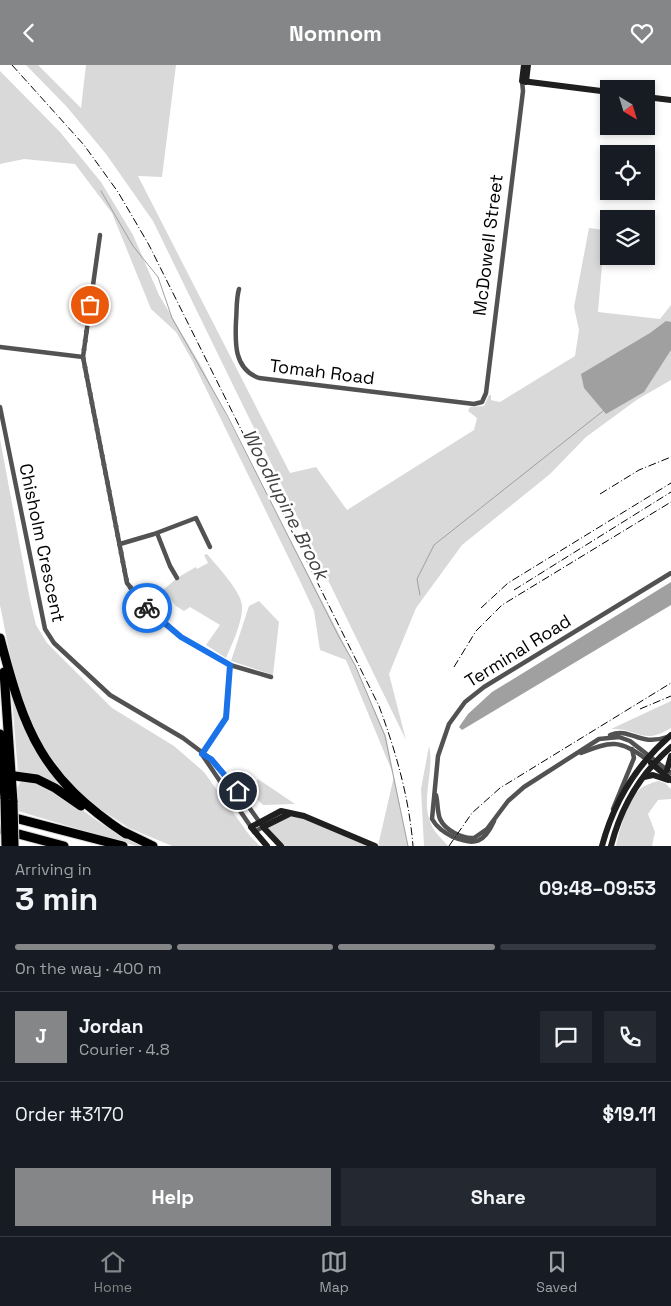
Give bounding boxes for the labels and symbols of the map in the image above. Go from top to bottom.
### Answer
north arrow [600,80,655,135]
street label: McDowell Street [467,173,508,317]
pin [69,284,111,326]
street label: Tomah Road [268,354,376,389]
water label: Woodlupine Brook [237,425,336,586]
street label: Chisholm Crescent [14,461,71,624]
courier [122,583,172,633]
street label: Terminal Road [460,609,575,692]
pin [217,770,259,812]

